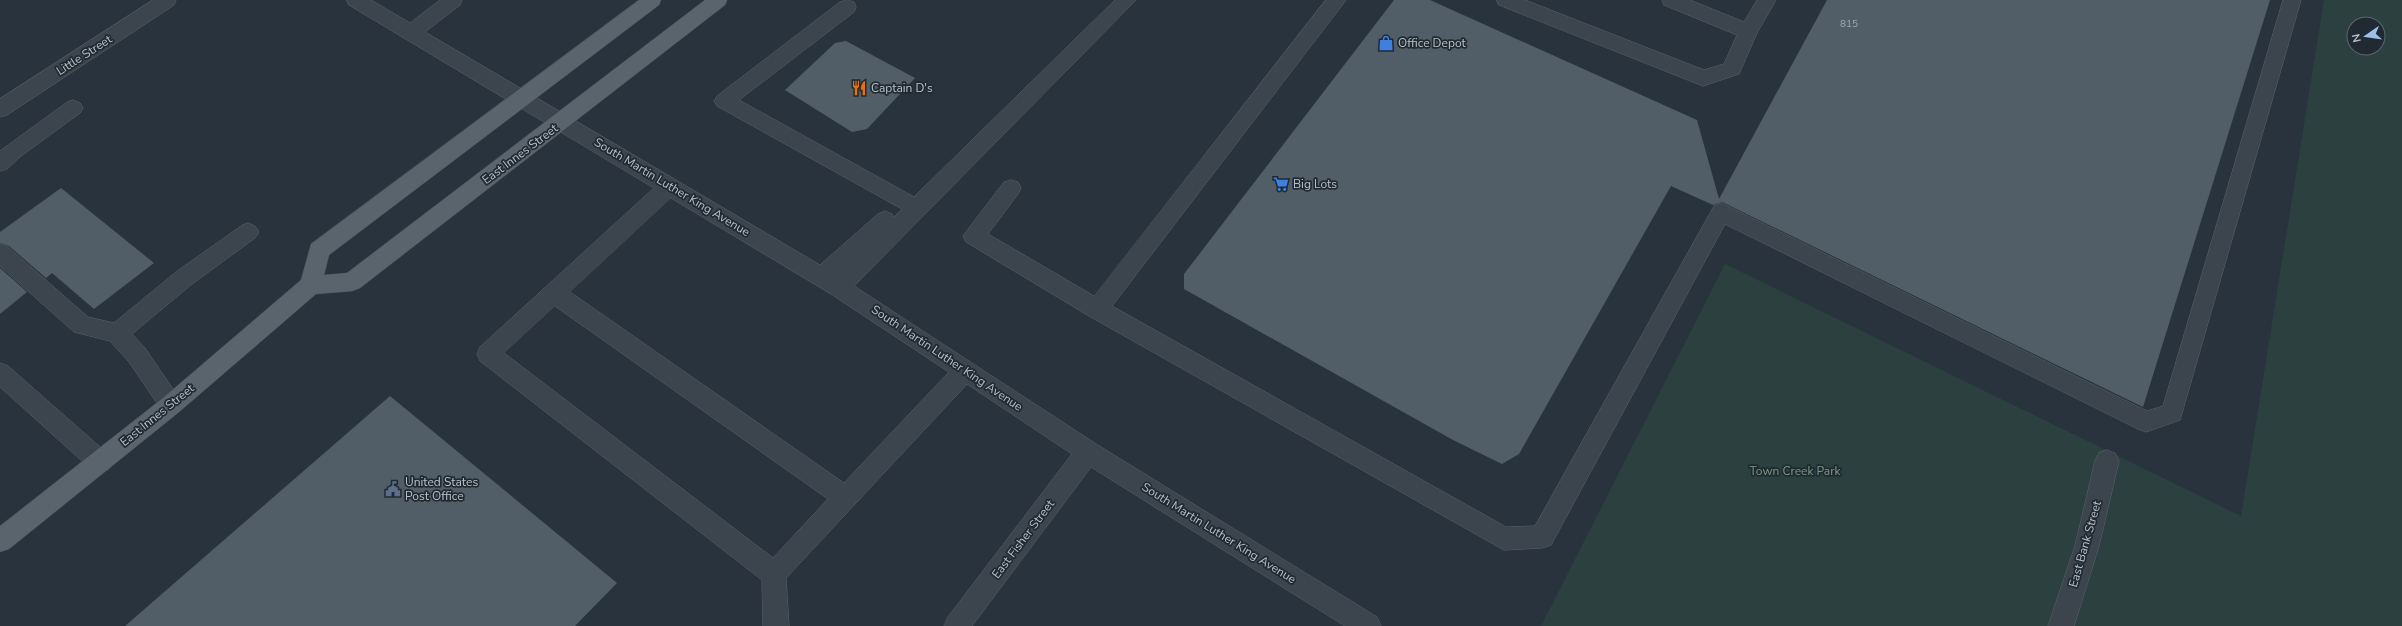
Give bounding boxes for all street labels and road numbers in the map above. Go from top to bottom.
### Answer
street label: Little Street [53,31,116,79]
street label: East Innes Street [479,120,562,188]
street label: South Martin Luther King Avenue [591,134,753,240]
street label: South Martin Luther King Avenue [868,301,1026,415]
street label: East Innes Street [117,380,198,450]
street label: South Martin Luther King Avenue [1139,479,1299,587]
street label: East Fisher Street [988,496,1058,582]
street label: East Bank Street [2065,498,2105,589]

